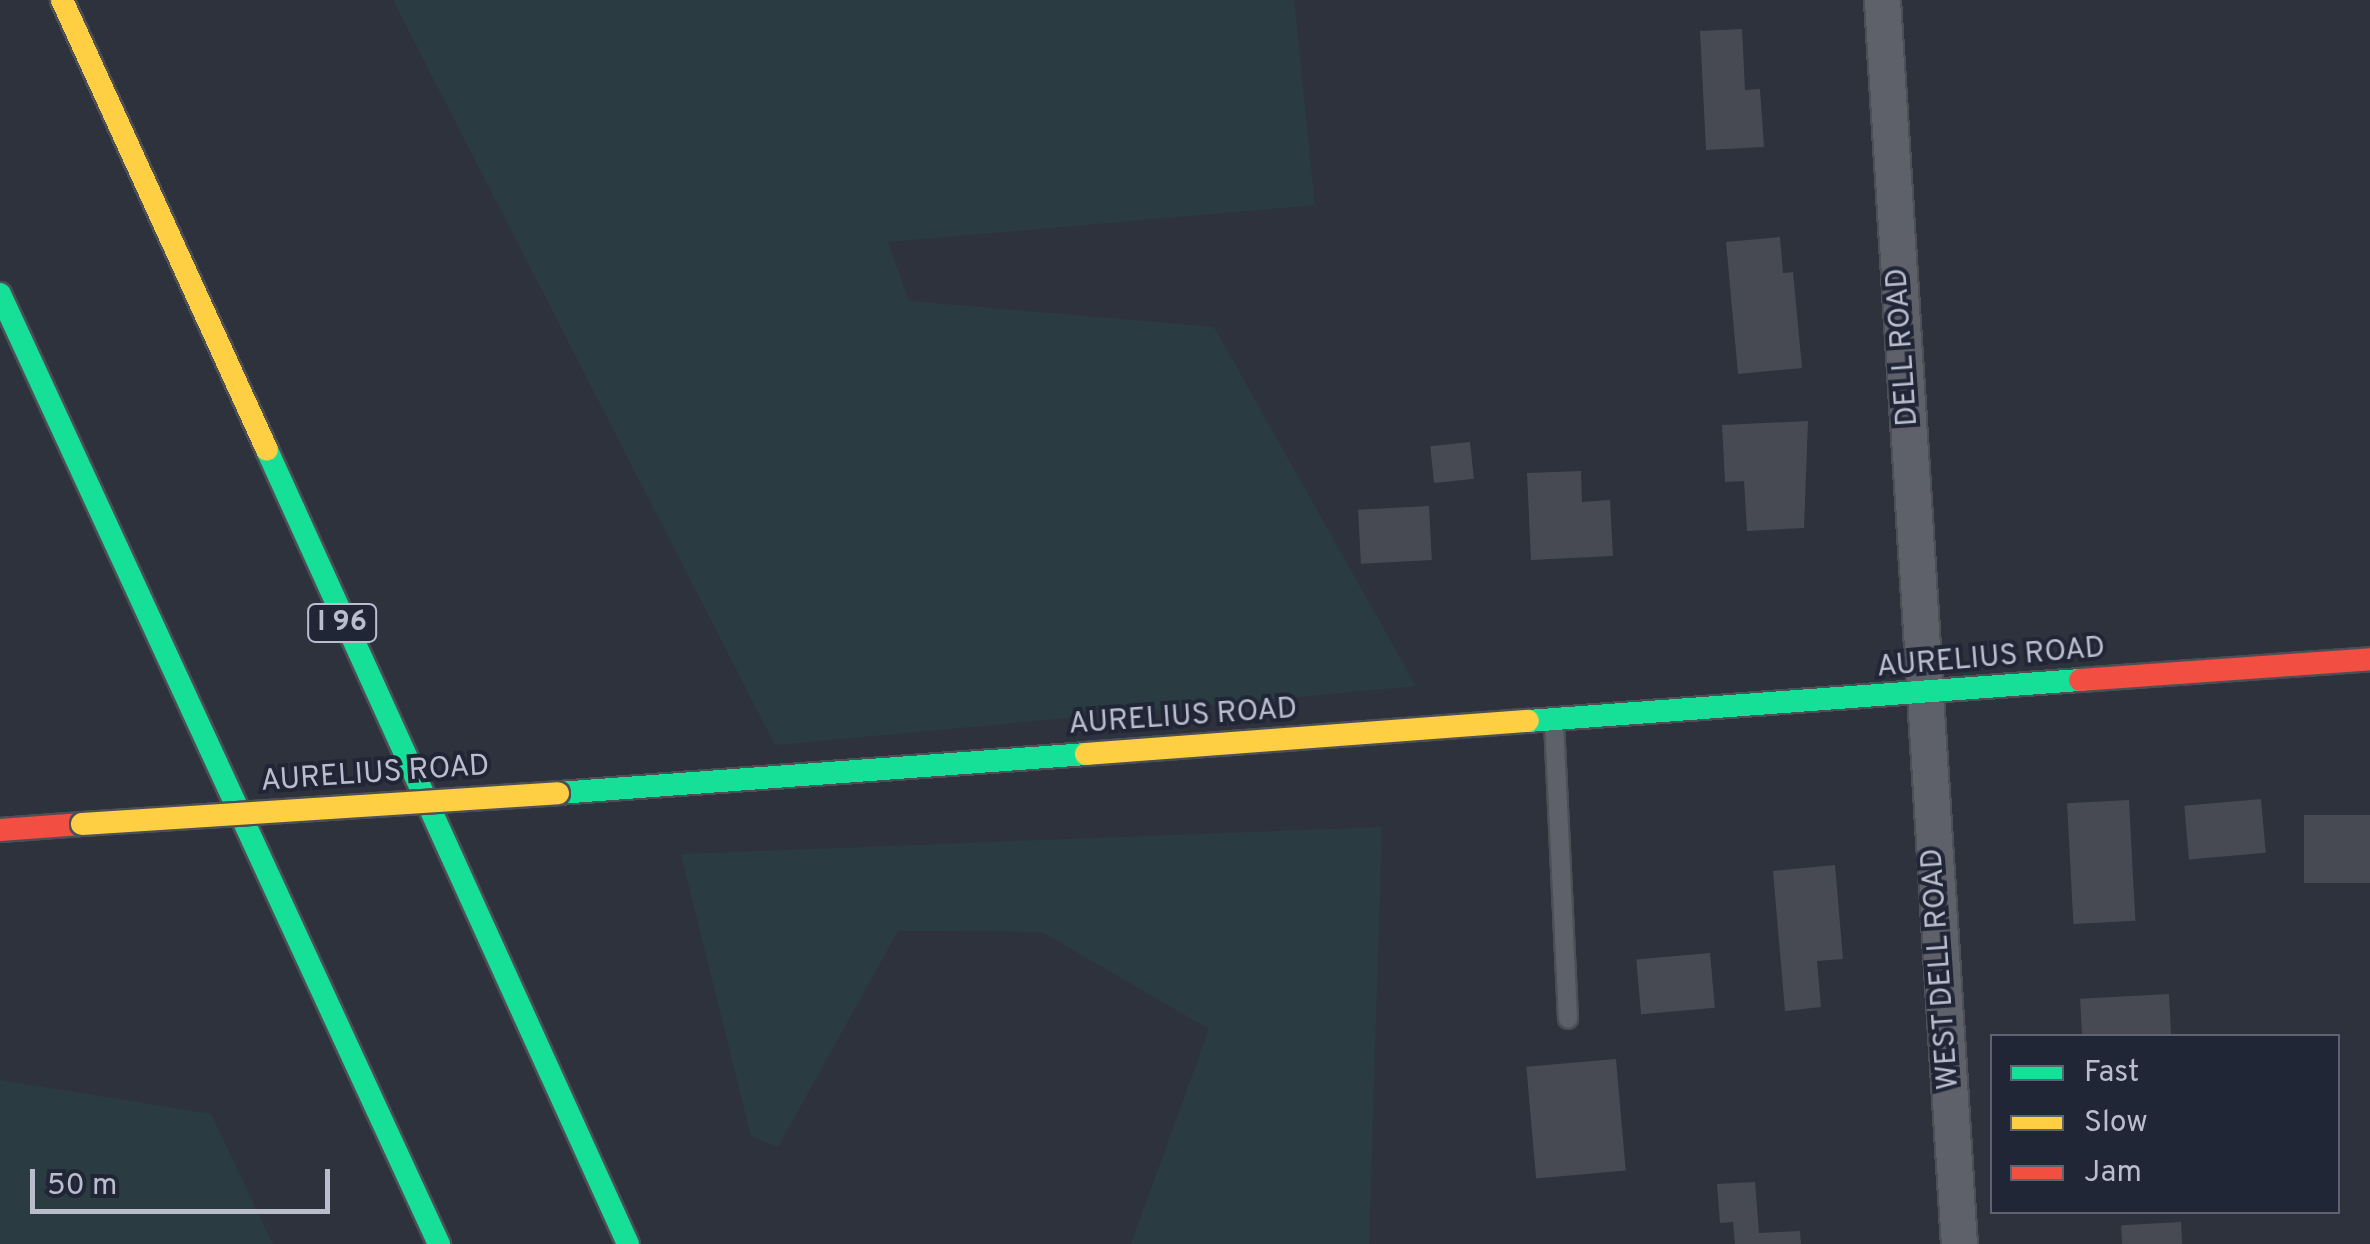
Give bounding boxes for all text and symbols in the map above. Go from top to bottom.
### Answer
street label: DELL ROAD [1880,266,1928,428]
road number: I 96 [307,600,377,646]
street label: AURELIUS ROAD [1875,631,2107,687]
street label: AURELIUS ROAD [1067,692,1299,744]
street label: AURELIUS ROAD [259,749,491,801]
street label: WEST DELL ROAD [1916,846,1968,1092]
legend [1990,1034,2340,1214]
text: Fast [2084,1055,2139,1092]
text: Slow [2084,1105,2148,1142]
scale bar [35,1149,335,1211]
text: Jam [2084,1155,2142,1192]
text: 50 m [47,1168,117,1205]

